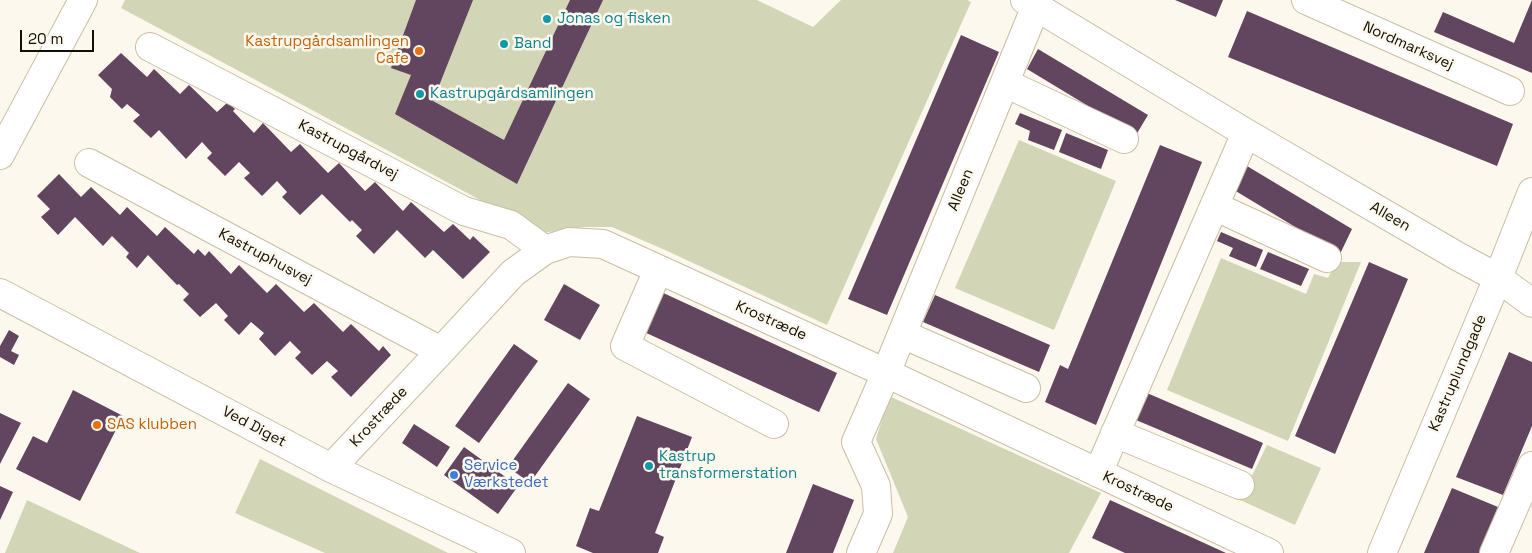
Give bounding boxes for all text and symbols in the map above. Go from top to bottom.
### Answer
place label: Jonas og fisken [557,10,671,28]
marker: Jonas og fisken [541,13,553,25]
street label: Nordmarksvej [1360,18,1456,74]
scale bar [22,20,96,52]
text: 20 m [28,29,63,48]
place label: Kastrupgårdsamlingen Cafe [245,33,409,68]
place label: Band [514,35,551,53]
marker: Band [498,38,510,50]
marker: Kastrupgårdsamlingen Cafe [413,45,425,57]
place label: Kastrupgårdsamlingen [430,85,594,103]
marker: Kastrupgårdsamlingen [414,88,426,100]
street label: Kastrupgårdvej [295,116,401,184]
street label: Alleen [944,166,978,214]
street label: Alleen [1367,198,1413,236]
street label: Kastruphusvej [215,225,315,289]
street label: Krostræde [733,297,809,345]
street label: Kastruplundgade [1425,312,1491,434]
street label: Krostræde [346,383,412,451]
street label: Ved Diget [219,403,289,451]
place label: SAS klubben [107,416,197,434]
marker: SAS klubben [91,419,103,431]
place label: Kastrup transformerstation [659,448,797,483]
place label: Service Værkstedet [464,457,549,492]
marker: Kastrup transformerstation [643,460,655,472]
street label: Krostræde [1100,468,1176,516]
marker: Service Værkstedet [448,469,460,481]

